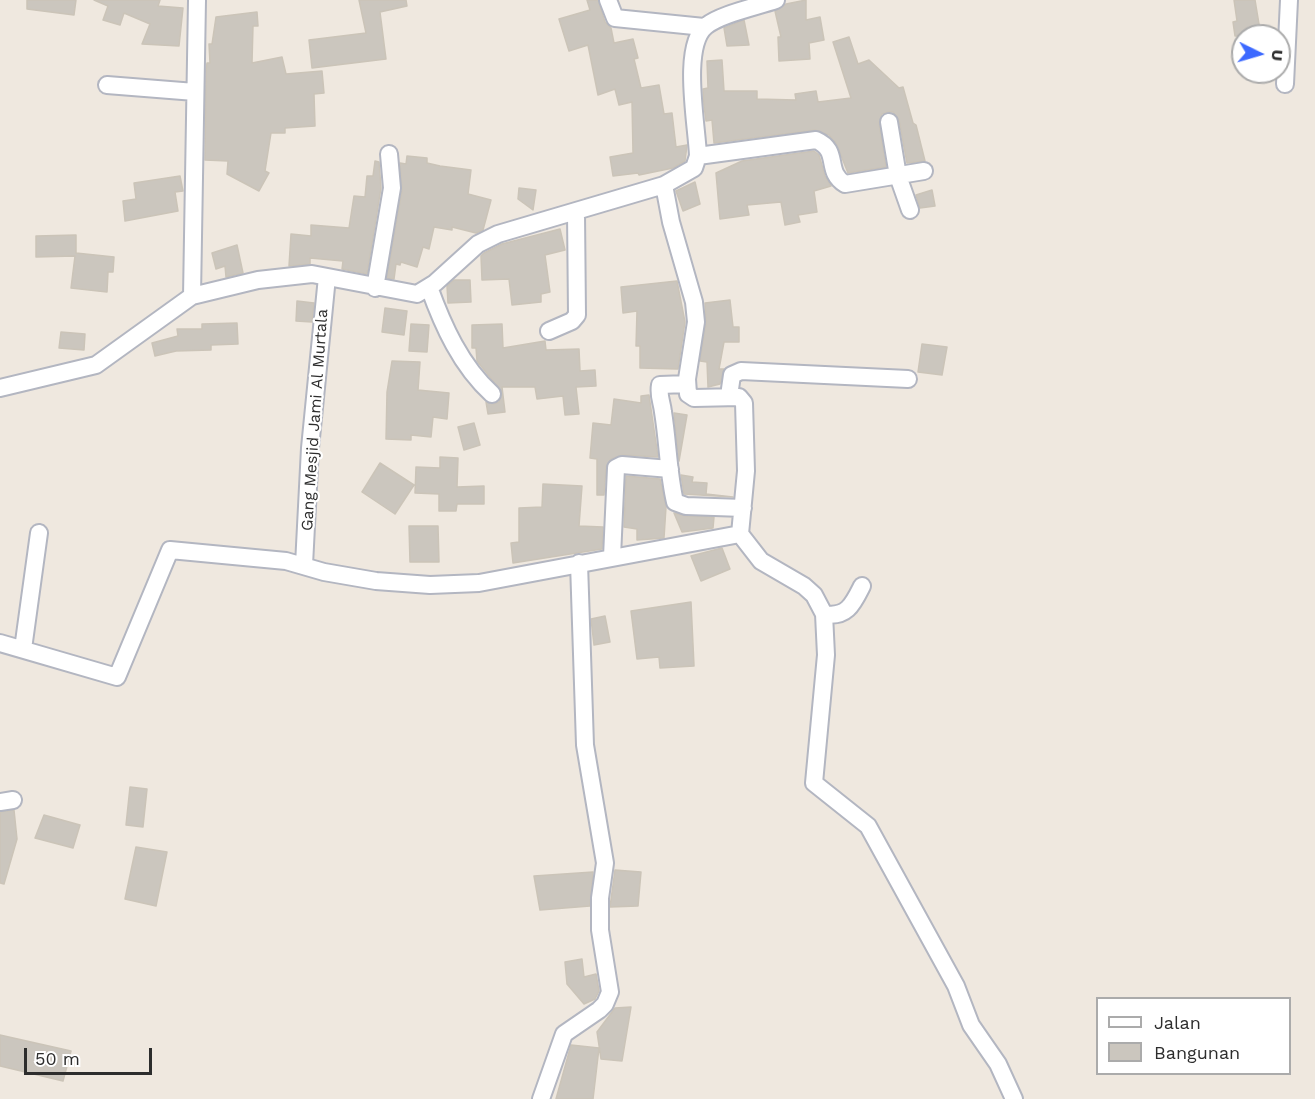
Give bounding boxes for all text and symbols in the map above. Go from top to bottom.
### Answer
north arrow [1231,24,1291,84]
text: U [1267,49,1287,62]
street label: Gang Mesjid Jami Al Murtala [298,308,332,532]
legend [1096,997,1291,1075]
text: Jalan [1154,1012,1201,1033]
scale bar [27,1036,154,1074]
text: Bangunan [1154,1042,1240,1063]
text: 50 m [35,1048,80,1069]

